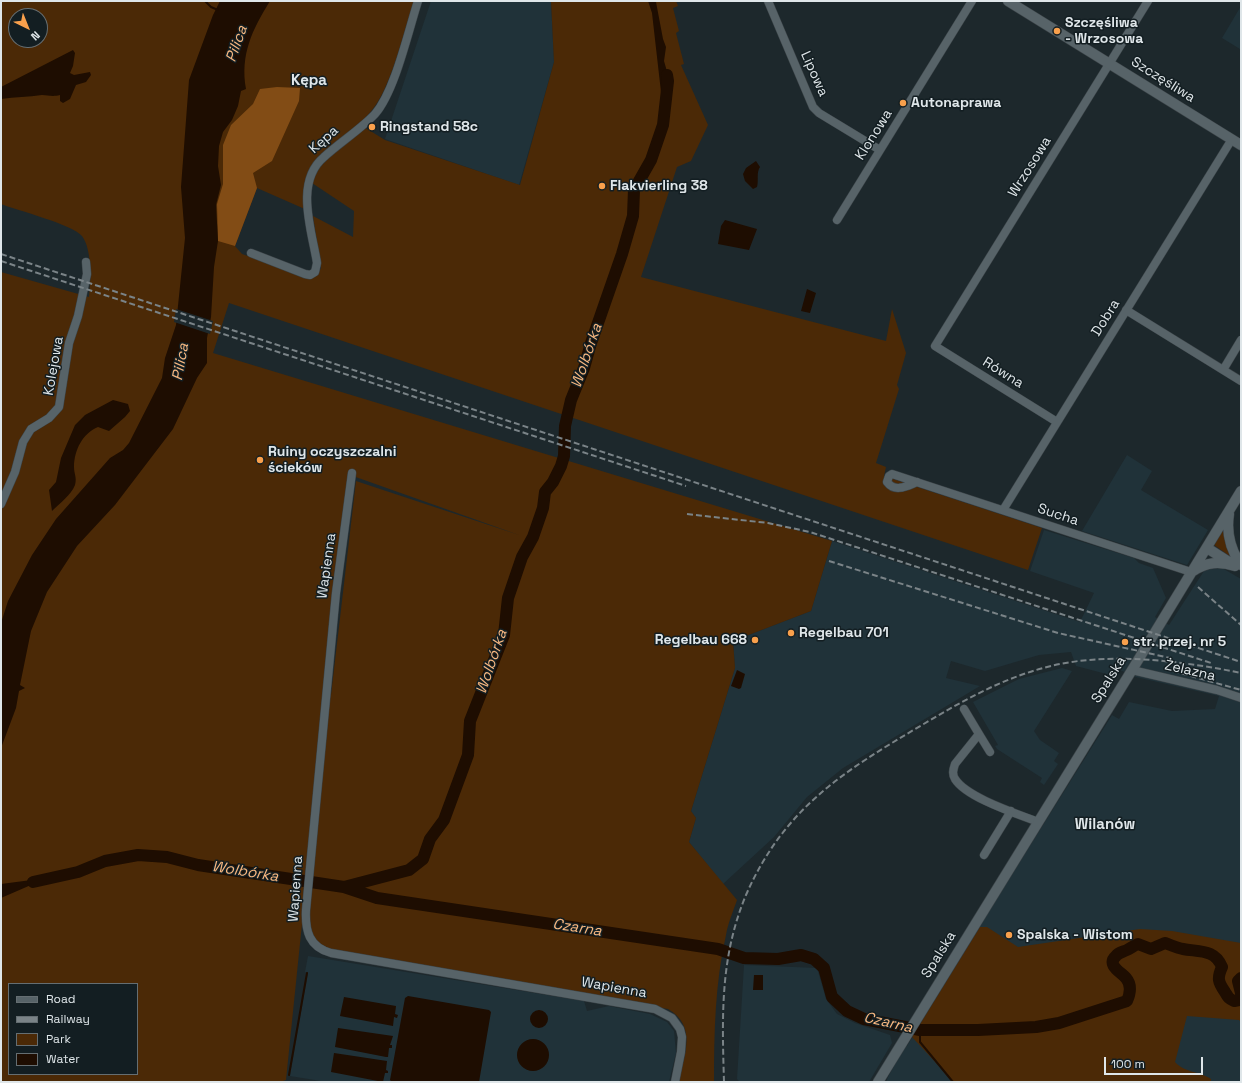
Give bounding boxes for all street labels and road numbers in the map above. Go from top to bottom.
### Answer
street label: Lipowa [797,49,831,99]
street label: Szczęśliwa [1128,54,1198,106]
street label: Klonowa [852,106,896,164]
street label: Kępa [306,123,342,157]
street label: Wrzosowa [1005,134,1055,200]
street label: Dobra [1088,297,1124,339]
street label: Kolejowa [41,335,67,397]
street label: Równa [979,354,1027,392]
street label: Sucha [1035,500,1081,530]
street label: Wapienna [314,532,340,600]
street label: Spalska [1088,654,1130,706]
street label: Żelazna [1163,657,1217,685]
street label: Wapienna [285,855,307,923]
street label: Spalska [918,929,960,981]
street label: Wapienna [580,974,648,1002]

